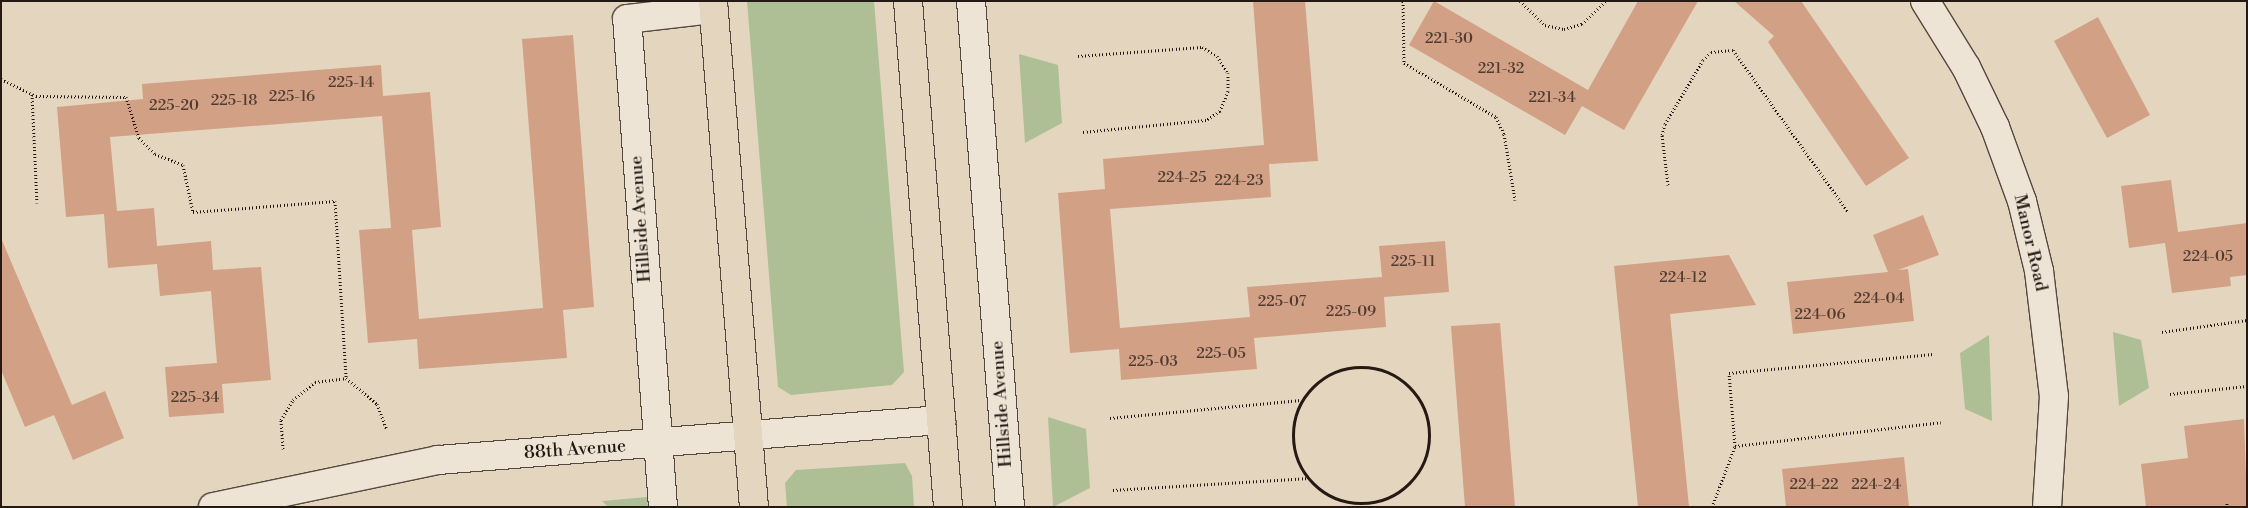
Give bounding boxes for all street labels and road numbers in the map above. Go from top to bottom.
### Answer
street label: Hillside Avenue [626,155,656,283]
street label: Manor Road [2008,192,2052,294]
street label: Hillside Avenue [987,340,1017,468]
street label: 88th Avenue [523,436,627,464]

